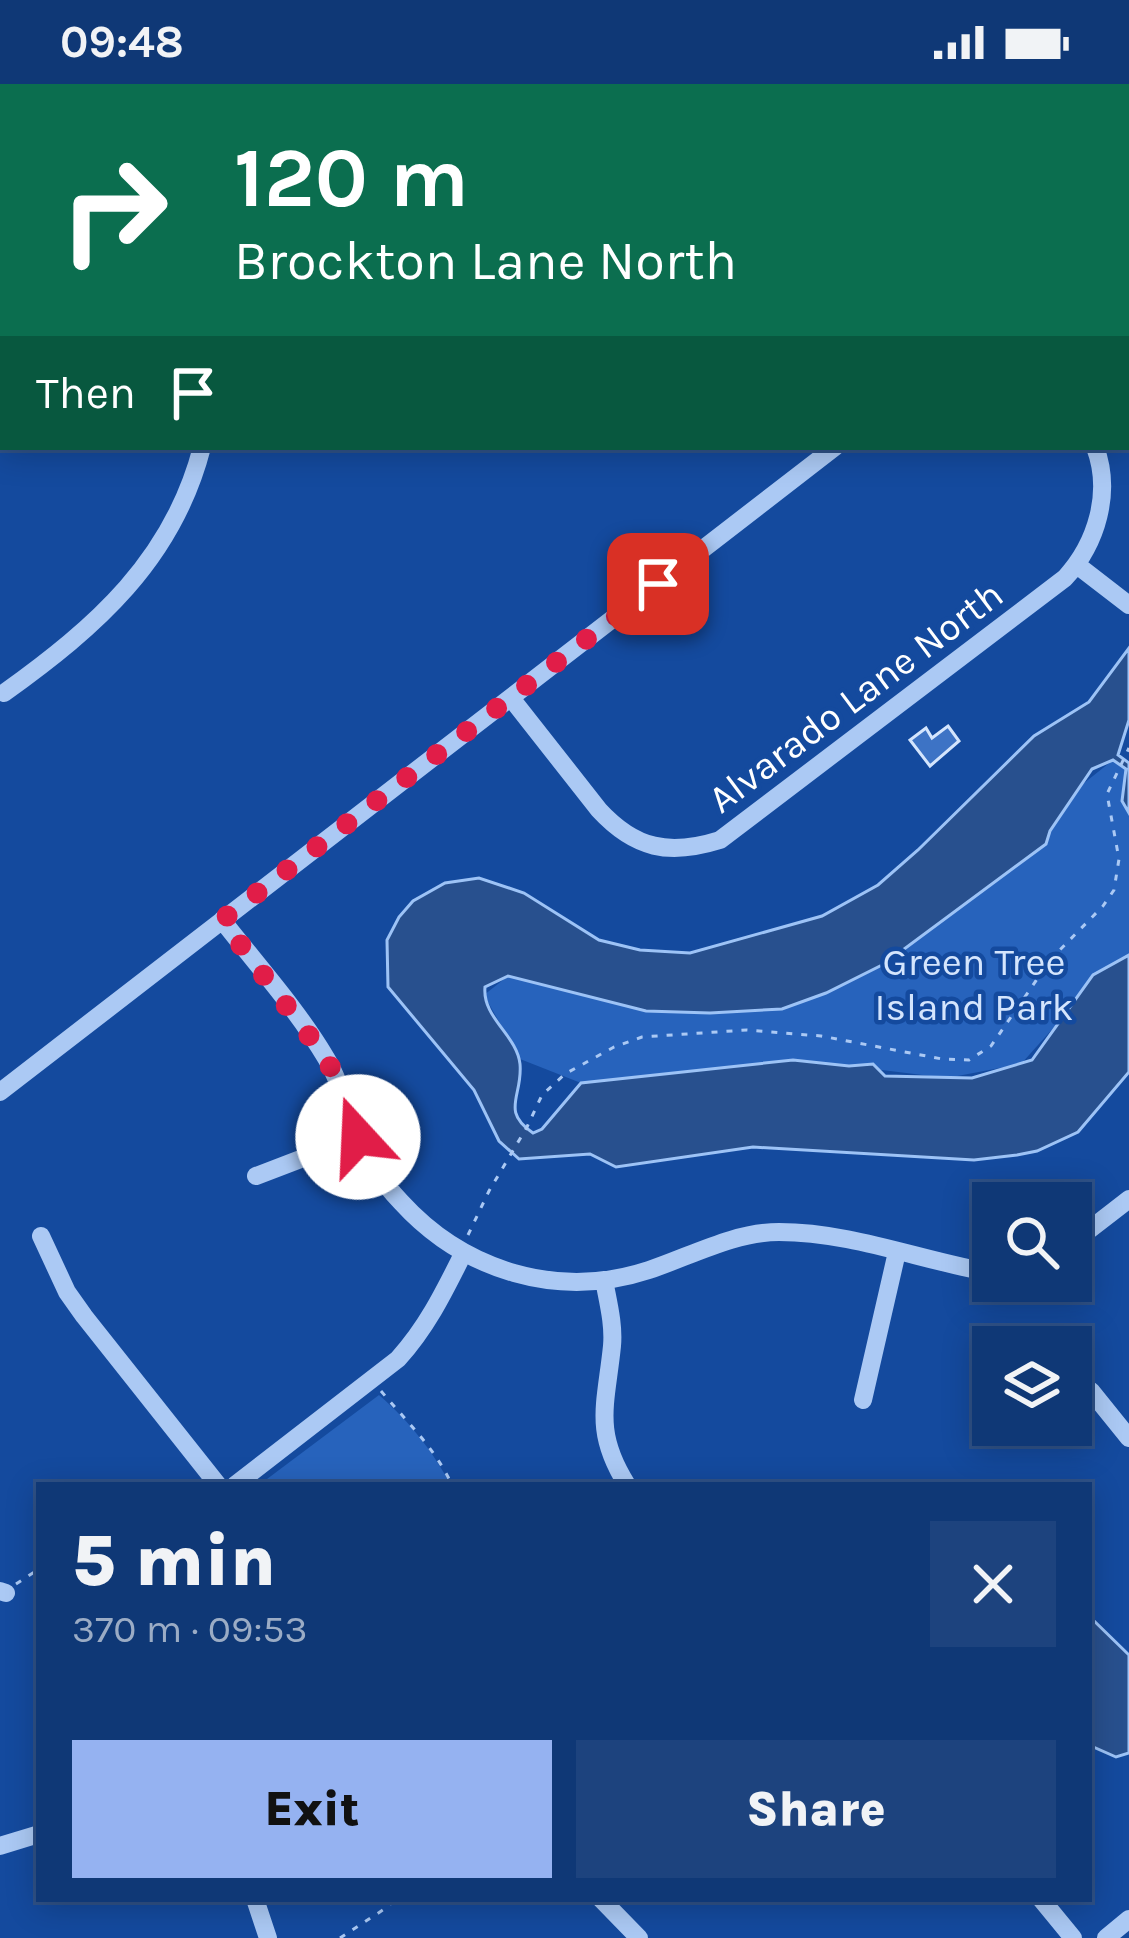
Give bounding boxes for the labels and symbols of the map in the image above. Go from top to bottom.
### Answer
pin [607,533,709,635]
street label: Alvarado Lane North [699,571,1012,822]
park label: Green Tree Island Park [875,939,1073,1030]
position arrow [295,1074,421,1200]

